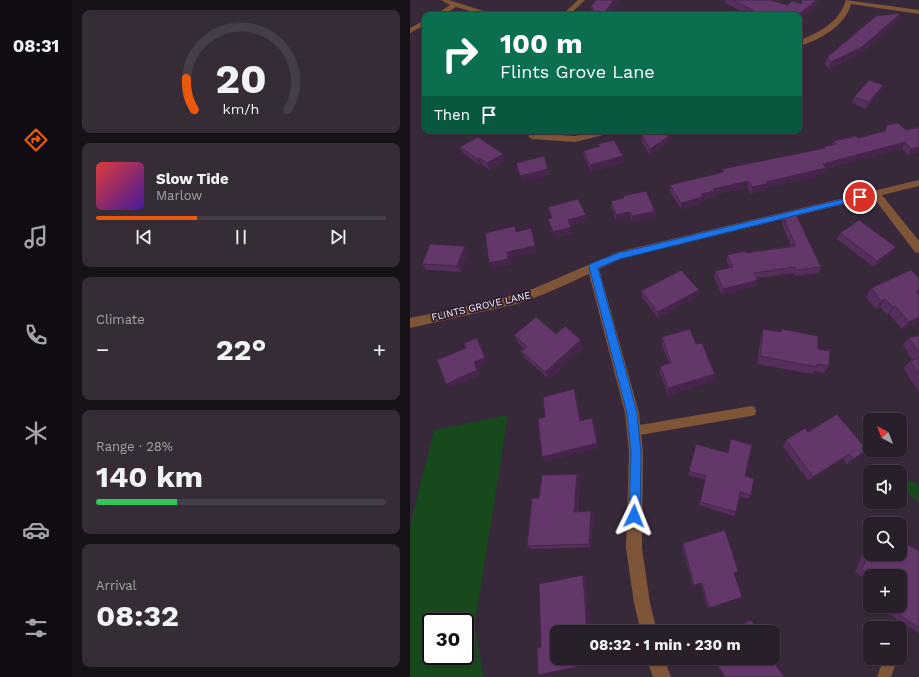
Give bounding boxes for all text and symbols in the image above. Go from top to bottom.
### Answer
text: 100 m [500,27,583,60]
icon: right [434,28,486,80]
text: 08:31 [13,35,59,56]
text: 20 [215,54,267,103]
text: Flints Grove Lane [500,61,655,82]
text: km/h [223,100,259,116]
icon: arrive [478,104,500,126]
text: Then [434,106,470,124]
icon: directions [22,126,50,154]
text: Slow Tide [156,170,229,188]
pin [843,180,877,214]
icon: arrive [849,186,871,208]
text: Marlow [156,188,202,203]
icon: music [22,223,50,251]
icon: previous [133,226,155,248]
icon: pause [230,226,252,248]
icon: next [327,226,349,248]
street label: FLINTS GROVE LANE [430,289,532,323]
text: Climate [96,312,145,327]
icon: phone [22,321,50,349]
text: 22° [216,332,266,367]
text: − [96,337,109,362]
text: + [373,337,386,362]
north arrow [863,413,907,457]
map controls [863,413,907,665]
icon: climate [22,419,50,447]
text: Range · 28% [96,439,173,454]
text: 140 km [96,459,203,494]
button: sound [863,465,907,509]
position arrow [613,495,655,537]
icon: car [22,516,50,544]
button: search [863,517,907,561]
button: + [863,569,907,613]
text: Arrival [96,578,137,593]
text: 08:32 [96,598,179,633]
speed limit sign: 30 [422,613,474,665]
icon: filters [22,614,50,642]
button: − [863,621,907,665]
text: 08:32 · 1 min · 230 m [589,636,741,654]

